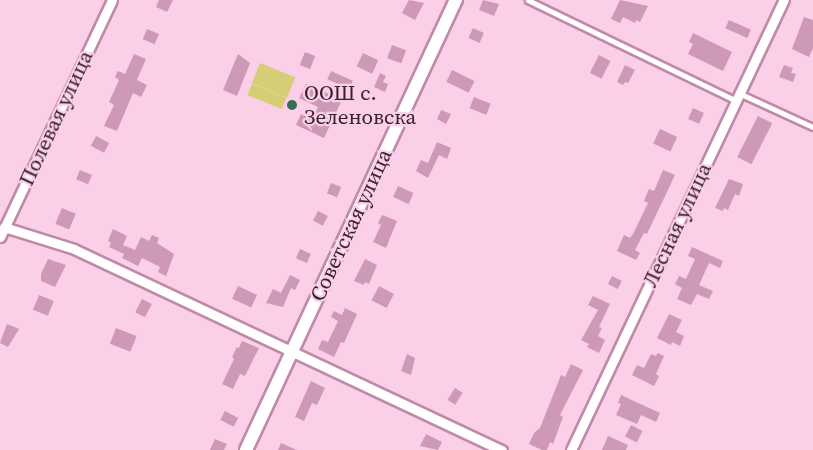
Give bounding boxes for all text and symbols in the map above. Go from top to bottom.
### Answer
street label: Полевая улица [14,46,98,190]
place label: ООШ с. Зеленовска [304,80,416,130]
marker: ООШ с. Зеленовска [285,98,299,112]
street label: Советская улица [305,145,397,305]
street label: Лесная улица [637,159,717,291]

